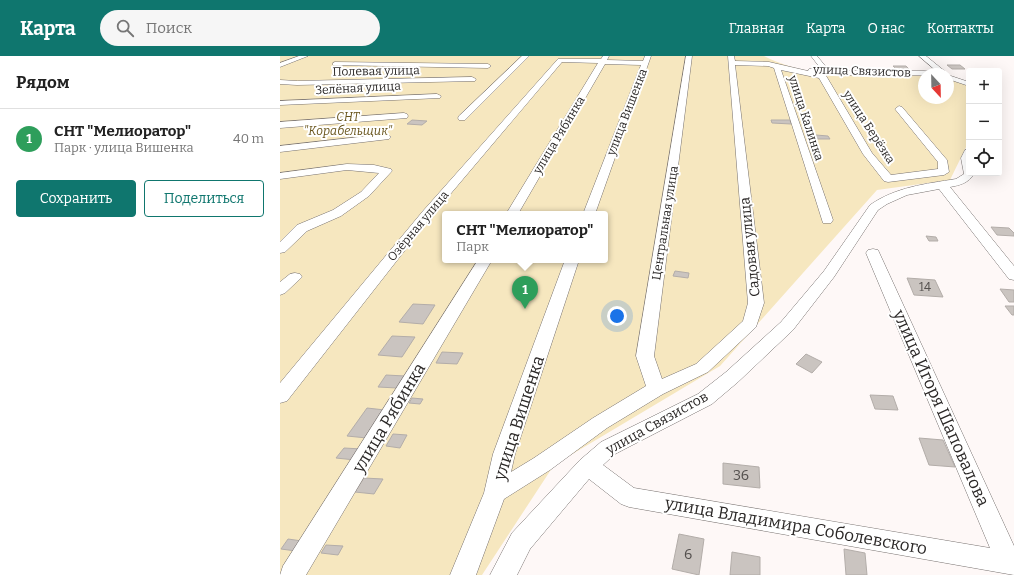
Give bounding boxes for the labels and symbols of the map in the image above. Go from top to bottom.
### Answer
street label: улица Связистов [812,62,911,80]
street label: Полевая улица [332,63,420,79]
street label: улица Вишенка [604,66,650,158]
north arrow [918,68,954,104]
street label: улица Калинка [785,73,827,163]
street label: Зелёная улица [315,79,402,97]
street label: улица Берёзка [840,87,898,167]
street label: улица Рябинка [530,93,588,177]
park label: СНТ "Корабельщик" [304,110,393,138]
street label: Центральная улица [649,164,681,281]
street label: Озёрная улица [385,188,452,264]
street label: Садовая улица [736,196,764,298]
pin: 1 [512,276,538,309]
house number: 14 [919,280,931,294]
your location [607,306,627,326]
street label: улица Игоря Шаповалова [888,306,994,510]
street label: улица Вишенка [489,353,549,484]
street label: улица Рябинка [347,359,430,478]
street label: улица Связистов [602,388,711,459]
house number: 36 [733,467,749,484]
street label: улица Владимира Соболевского [662,492,929,559]
house number: 6 [684,546,692,563]

